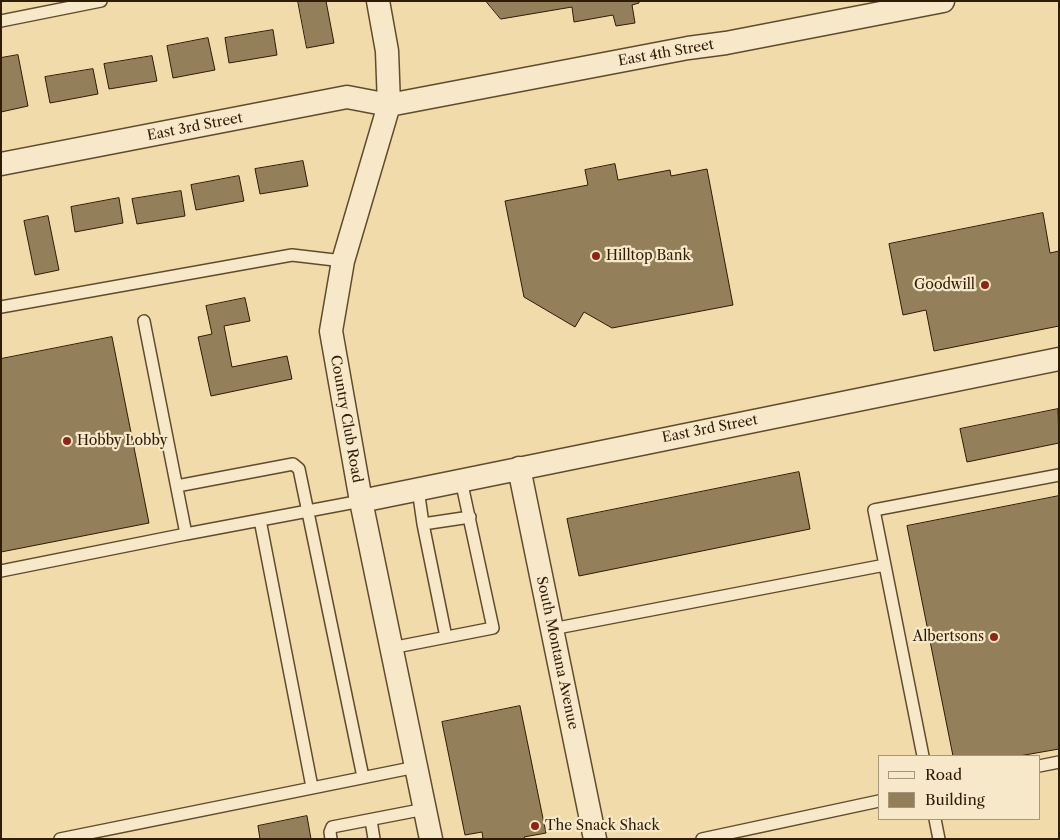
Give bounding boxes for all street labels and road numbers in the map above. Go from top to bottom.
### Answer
street label: East 4th Street [617,36,715,70]
street label: East 3rd Street [146,109,244,145]
street label: Country Club Road [326,354,366,484]
street label: East 3rd Street [661,411,759,447]
street label: South Montana Avenue [533,575,581,731]

